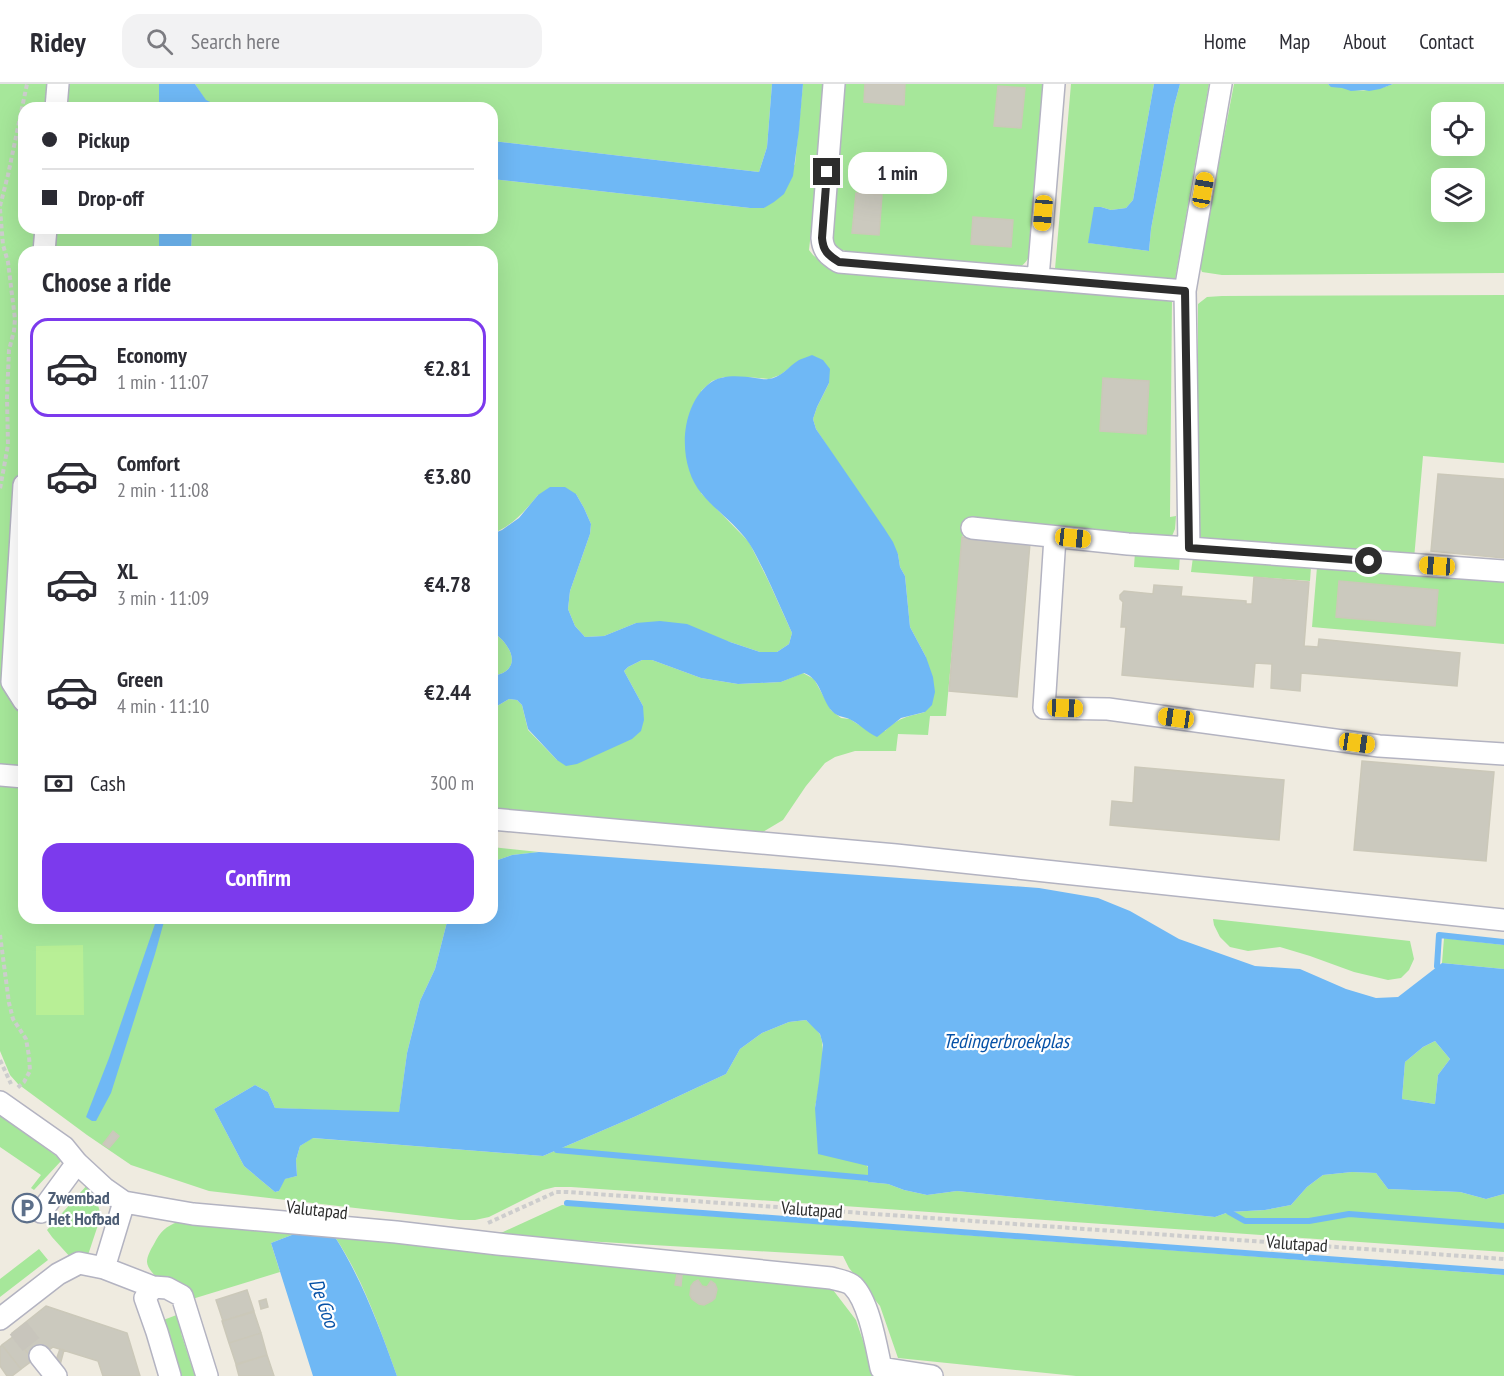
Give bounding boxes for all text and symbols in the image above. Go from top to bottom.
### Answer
search box [122,14,542,68]
text: Ridey [30,23,86,60]
icon: search [143,25,176,58]
text: Search here [191,27,280,55]
text: Home [1204,28,1246,55]
text: Map [1279,28,1310,55]
text: About [1343,28,1386,55]
text: Contact [1419,28,1474,55]
map controls [1431,102,1485,222]
button: locate [1431,102,1485,156]
text: Pickup [78,126,130,154]
callout: 1 min [848,151,947,193]
route end [813,158,840,185]
text: 1 min [877,160,918,186]
button: layers [1431,168,1485,222]
car [1191,171,1215,209]
text: Drop-off [78,184,144,212]
car [1032,194,1054,232]
text: Choose a ride [42,265,171,299]
icon: car [45,341,99,395]
text: Economy [117,341,187,369]
text: €2.81 [424,354,471,382]
text: 1 min · 11:07 [117,369,209,395]
icon: car [45,449,99,503]
text: Comfort [117,449,180,477]
text: €3.80 [424,462,471,490]
text: 2 min · 11:08 [117,477,209,503]
car [1054,527,1092,549]
route start [1355,547,1382,574]
car [1418,556,1456,576]
icon: car [45,557,99,611]
text: XL [117,557,138,585]
text: €4.78 [424,570,471,598]
text: 3 min · 11:09 [117,585,209,611]
icon: car [45,665,99,719]
text: Green [117,665,163,693]
text: €2.44 [424,678,471,706]
text: 4 min · 11:10 [117,693,209,719]
car [1047,698,1083,718]
car [1157,707,1195,729]
car [1338,732,1376,754]
icon: cash [42,767,75,800]
text: Cash [90,769,126,797]
text: 300 m [430,770,474,796]
button: Confirm [42,843,474,912]
water label: Tedingerbroekplas [943,1028,1071,1054]
place label: Zwembad Het Hofbad [48,1186,120,1230]
parking icon: Zwembad Het Hofbad [11,1192,43,1224]
street label: Valutapad [284,1195,349,1224]
street label: Valutapad [779,1196,844,1223]
street label: Valutapad [1264,1230,1329,1257]
water label: De Goo [303,1275,345,1332]

